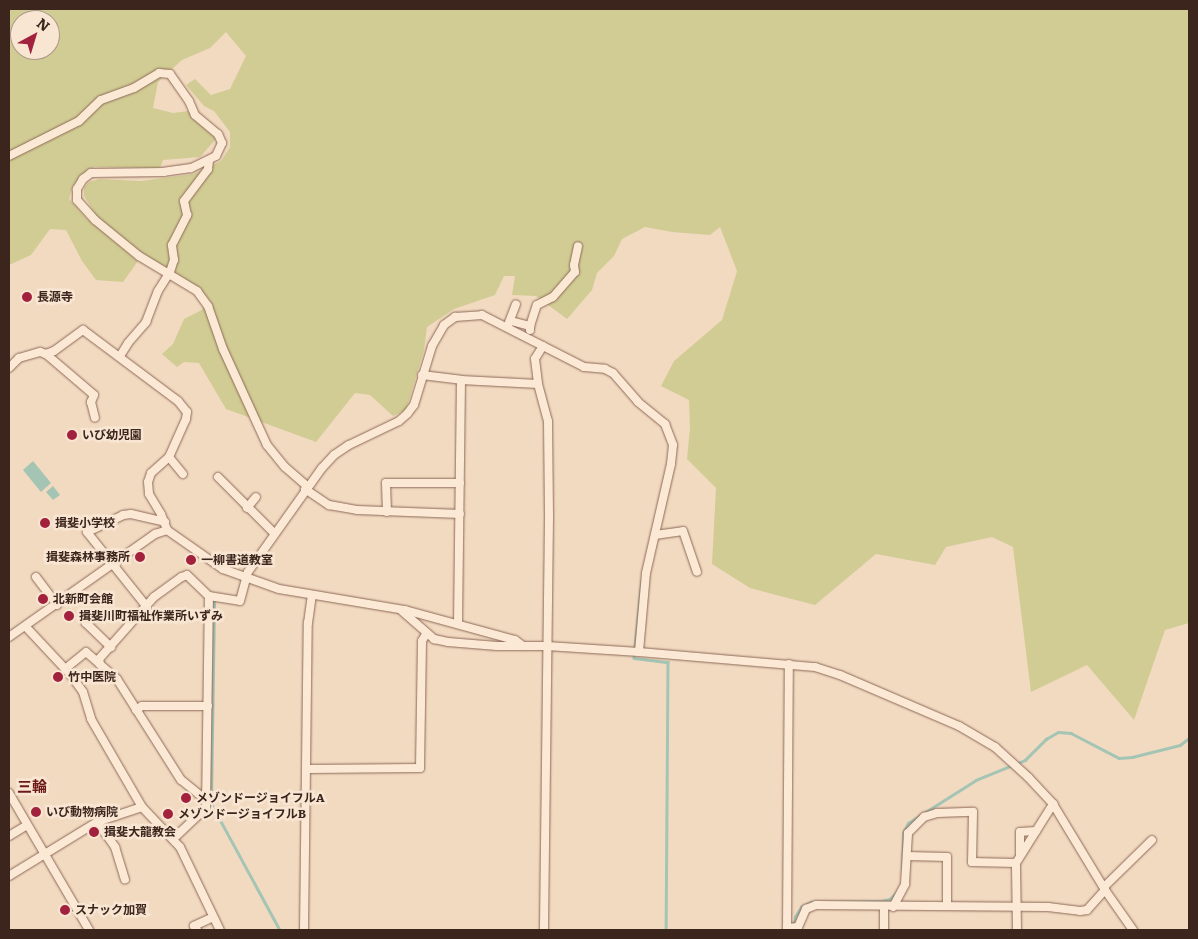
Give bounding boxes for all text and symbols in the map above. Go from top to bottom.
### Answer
north arrow [10,10,60,60]
text: N [33,13,55,36]
place label: 長源寺 [37,290,73,304]
marker: 長源寺 [21,291,33,303]
place label: いび幼児園 [82,428,142,442]
marker: いび幼児園 [66,429,78,441]
place label: 揖斐小学校 [55,516,115,530]
marker: 揖斐小学校 [39,517,51,529]
place label: 揖斐森林事務所 [46,550,130,564]
marker: 揖斐森林事務所 [134,551,146,563]
place label: 一柳書道教室 [201,553,273,567]
marker: 一柳書道教室 [185,554,197,566]
place label: 北新町会館 [53,592,113,606]
marker: 北新町会館 [37,593,49,605]
place label: 揖斐川町福祉作業所いずみ [79,609,223,623]
marker: 揖斐川町福祉作業所いずみ [63,610,75,622]
place label: 竹中医院 [68,670,116,684]
marker: 竹中医院 [52,671,64,683]
district label: 三輪 [17,777,47,795]
place label: メゾンドージョイフルA [196,791,325,805]
marker: メゾンドージョイフルA [180,792,192,804]
place label: いび動物病院 [46,805,118,819]
marker: いび動物病院 [30,806,42,818]
place label: メゾンドージョイフルB [178,807,306,821]
marker: メゾンドージョイフルB [162,808,174,820]
place label: 揖斐大龍教会 [104,825,176,839]
marker: 揖斐大龍教会 [88,826,100,838]
place label: スナック加賀 [75,903,147,917]
marker: スナック加賀 [59,904,71,916]

